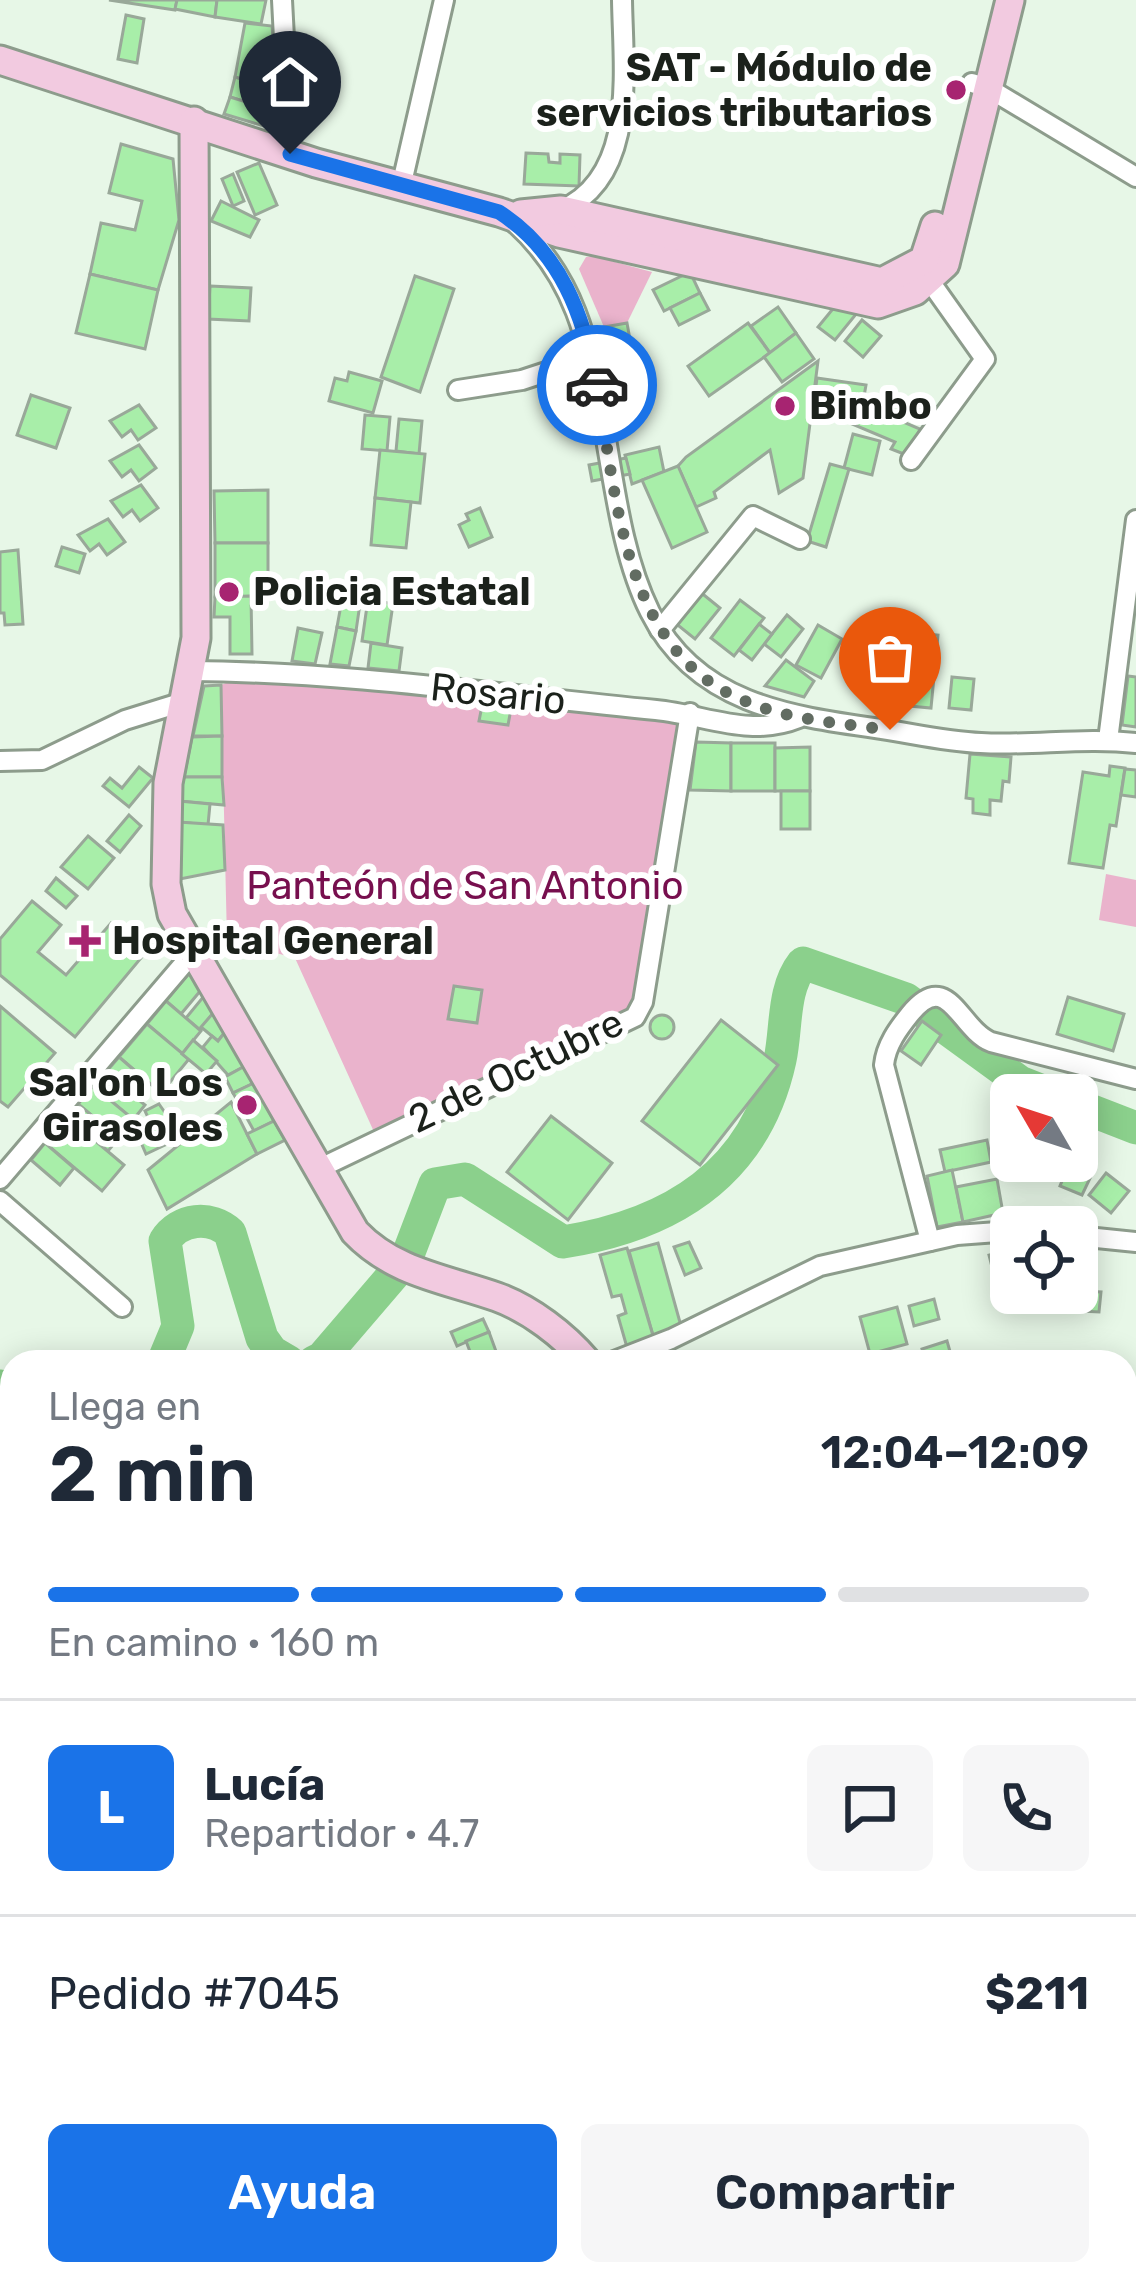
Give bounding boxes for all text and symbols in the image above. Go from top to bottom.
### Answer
pin [239,31,341,154]
place label: SAT - Módulo de servicios tributarios [536,45,932,136]
icon: home [257,49,323,115]
marker: SAT - Módulo de servicios tributarios [943,77,969,103]
courier [537,325,657,445]
icon: car [564,352,630,418]
place label: Bimbo [809,383,932,429]
marker: Bimbo [772,393,798,419]
place label: Policia Estatal [253,569,531,615]
marker: Policia Estatal [216,579,242,605]
pin [839,607,941,730]
icon: bag [857,625,923,691]
street label: Rosario [428,664,568,724]
park label: Panteón de San Antonio [246,863,684,909]
place label: Hospital General [112,918,434,964]
marker: Hospital General [69,925,101,957]
street label: 2 de Octubre [401,999,631,1143]
place label: Sal'on Los Girasoles [29,1060,223,1151]
north arrow [990,1074,1098,1182]
map controls [990,1074,1098,1314]
marker: Sal'on Los Girasoles [234,1092,260,1118]
button: locate [990,1206,1098,1314]
text: Llega en [48,1384,201,1430]
text: 12:04–12:09 [821,1426,1089,1479]
text: 2 min [48,1428,256,1521]
text: En camino · 160 m [48,1620,379,1666]
button: chat [807,1745,933,1871]
button: phone [963,1745,1089,1871]
text: Lucía [204,1758,325,1811]
text: L [98,1781,124,1834]
text: Repartidor · 4.7 [204,1811,479,1857]
text: Pedido #7045 [48,1967,340,2020]
text: $211 [985,1967,1089,2020]
button: Ayuda [48,2124,557,2262]
button: Compartir [581,2124,1089,2262]

